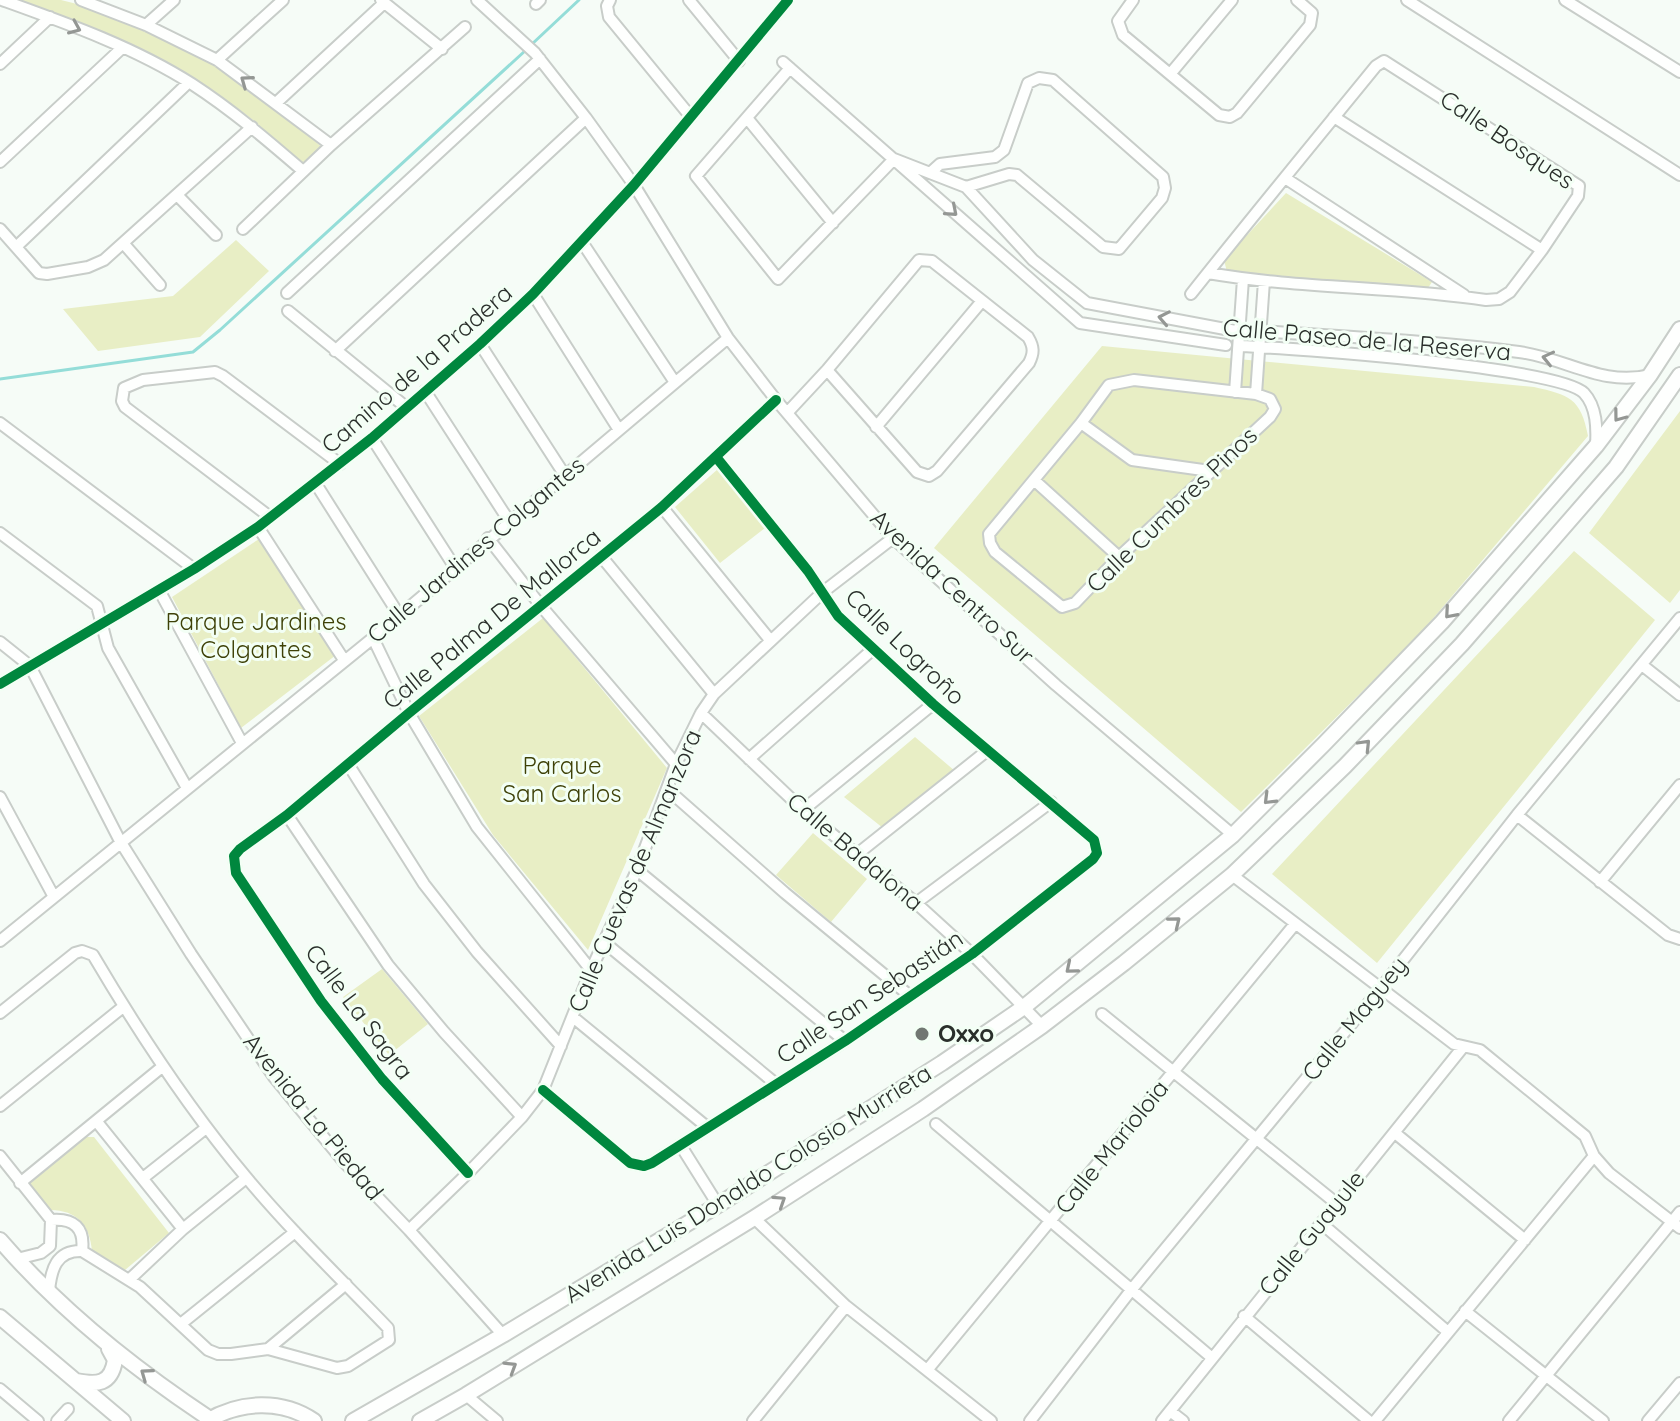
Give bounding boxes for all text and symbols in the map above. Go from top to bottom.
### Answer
one-way arrow [67,18,81,34]
one-way arrow [240,76,255,91]
street label: Calle Bosques [1435,83,1580,195]
one-way arrow [943,201,958,215]
street label: Camino de la Pradera [315,277,518,459]
one-way arrow [1157,310,1171,327]
street label: Calle Paseo de la Reserva [1222,311,1512,367]
one-way arrow [1541,350,1555,367]
one-way arrow [1615,407,1629,421]
street label: Calle Cumbres Pinos [1080,420,1263,599]
street label: Calle Jardines Colgantes [361,449,590,649]
street label: Avenida Centro Sur [865,503,1041,670]
street label: Calle Palma De Mallorca [377,521,606,715]
street label: Calle Logroño [840,582,972,711]
one-way arrow [1445,603,1460,618]
park label: Parque Jardines Colgantes [165,606,347,664]
street label: Calle Cuevas de Almanzora [561,725,707,1016]
one-way arrow [1356,740,1371,754]
park label: Parque San Carlos [503,750,621,808]
street label: Calle Badalona [781,786,930,917]
one-way arrow [1263,790,1278,804]
one-way arrow [1166,917,1180,932]
street label: Calle San Sebastián [770,923,968,1070]
street label: Calle La Sagra [299,938,420,1085]
street label: Calle Maguey [1295,950,1413,1087]
one-way arrow [1066,958,1081,973]
place label: Oxxo [938,1018,994,1048]
marker: Oxxo [913,1025,931,1043]
street label: Avenida La Piedad [237,1027,390,1206]
street label: Avenida Luis Donaldo Colosio Murrieta [558,1057,936,1309]
street label: Calle Marioloia [1048,1073,1174,1219]
street label: Calle Guayule [1252,1164,1371,1301]
one-way arrow [771,1196,786,1211]
one-way arrow [502,1361,517,1377]
one-way arrow [141,1369,155,1384]

